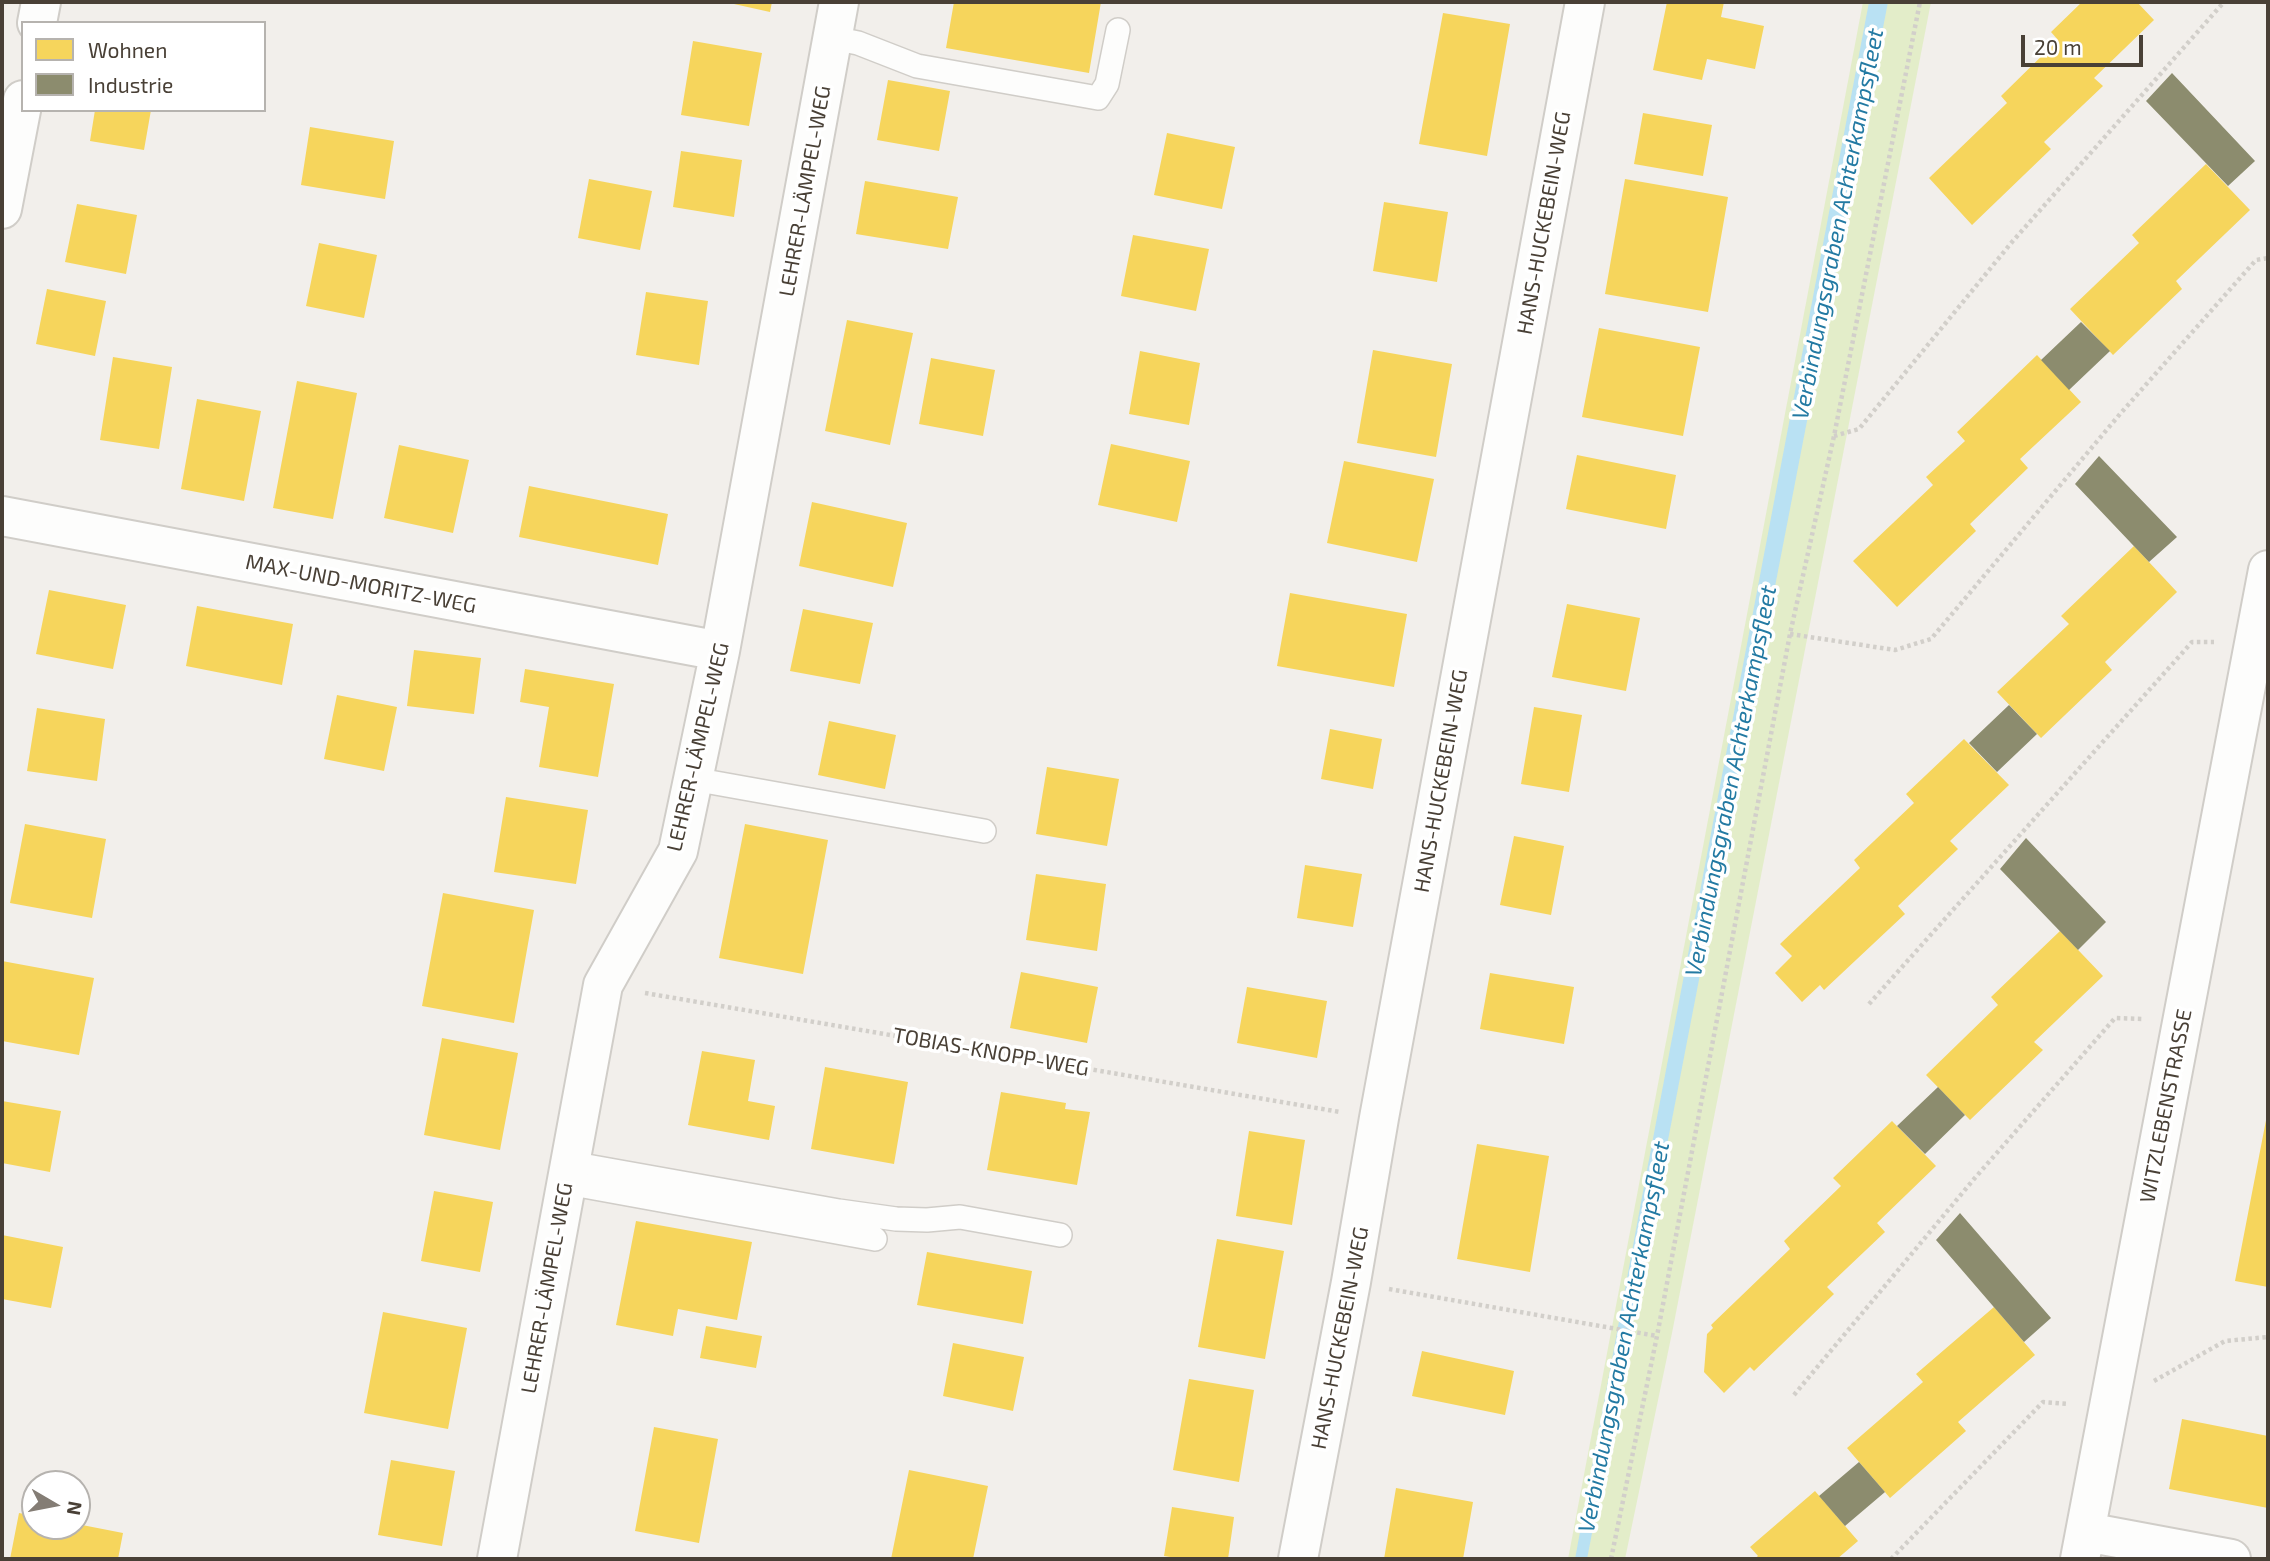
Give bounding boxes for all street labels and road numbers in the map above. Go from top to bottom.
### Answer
street label: LEHRER-LÄMPEL-WEG [774,84,836,298]
street label: HANS-HUCKEBEIN-WEG [1512,109,1576,337]
street label: MAX-UND-MORITZ-WEG [244,549,478,619]
street label: LEHRER-LÄMPEL-WEG [662,640,734,854]
street label: HANS-HUCKEBEIN-WEG [1409,667,1473,895]
street label: WITZLEBENSTRASSE [2135,1007,2197,1205]
street label: TOBIAS-KNOPP-WEG [891,1022,1091,1082]
street label: LEHRER-LÄMPEL-WEG [516,1181,578,1395]
street label: HANS-HUCKEBEIN-WEG [1306,1225,1374,1451]

